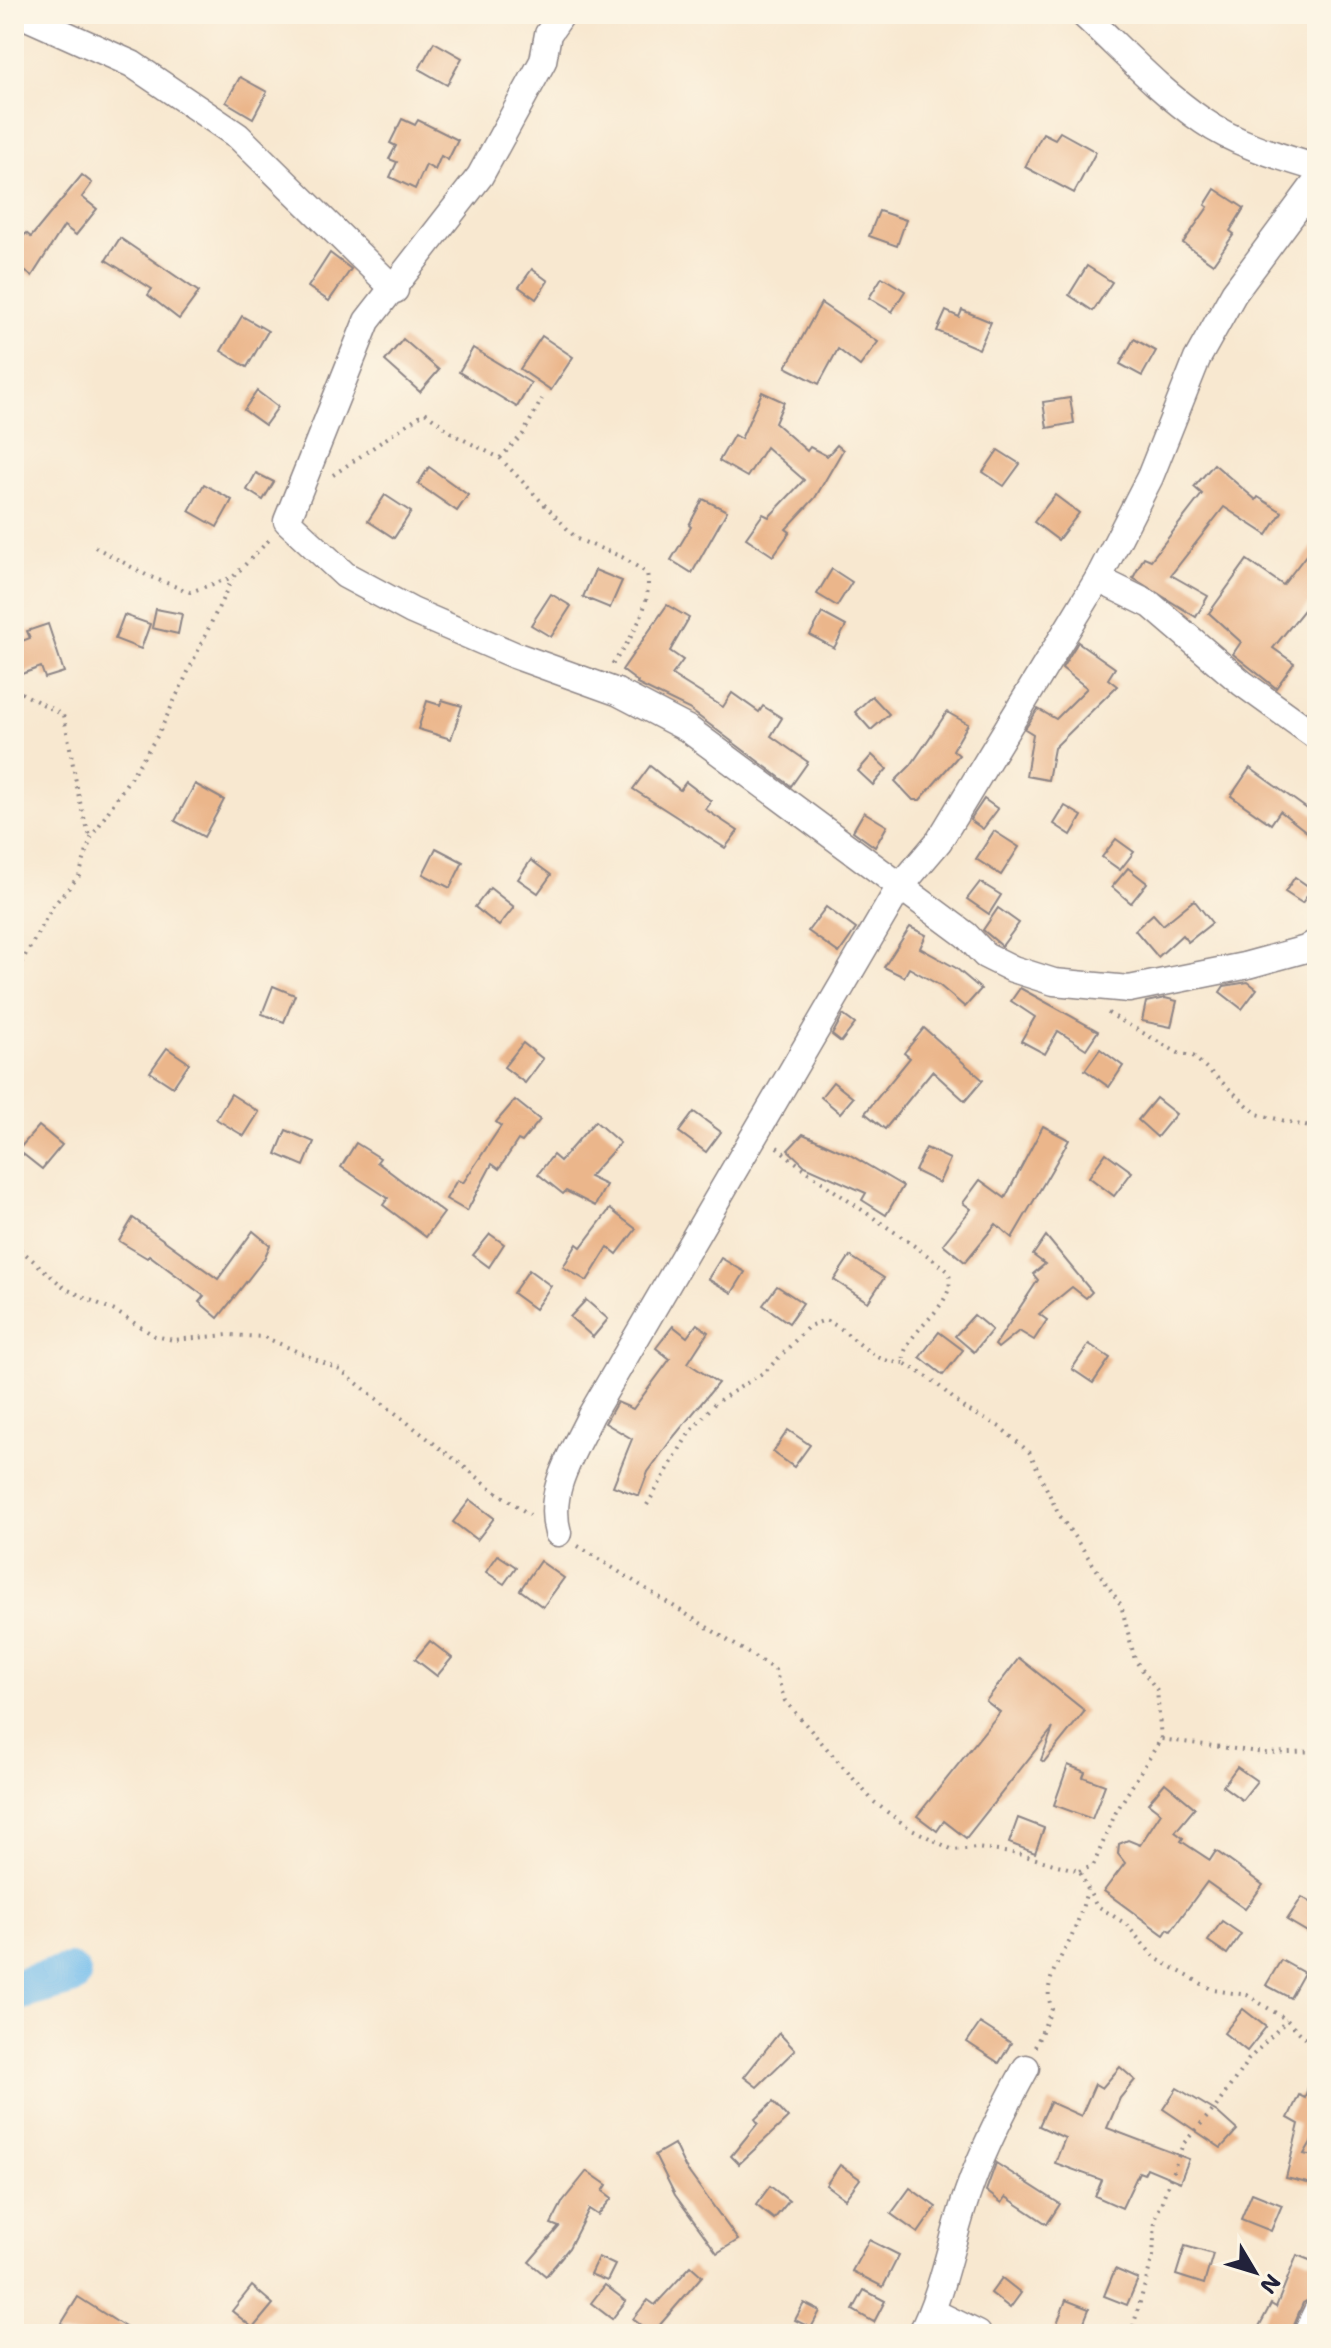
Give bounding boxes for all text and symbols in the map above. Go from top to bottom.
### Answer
north arrow [1215,2232,1295,2312]
text: N [1254,2268,1287,2300]

